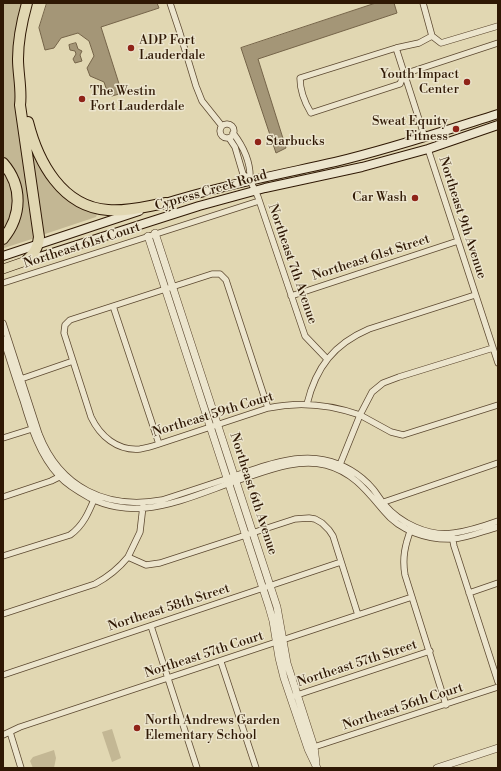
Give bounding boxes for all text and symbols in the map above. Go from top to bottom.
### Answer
place label: ADP Fort Lauderdale [139,33,205,64]
marker: ADP Fort Lauderdale [126,43,136,53]
place label: Youth Impact Center [380,67,459,98]
marker: Youth Impact Center [462,77,472,87]
place label: The Westin Fort Lauderdale [90,84,185,115]
marker: The Westin Fort Lauderdale [77,94,87,104]
place label: Sweat Equity Fitness [372,114,448,145]
marker: Sweat Equity Fitness [451,124,461,134]
place label: Starbucks [266,134,325,150]
marker: Starbucks [253,137,263,147]
street label: Northeast 9th Avenue [435,155,489,281]
street label: Cypress Creek Road [153,168,269,214]
place label: Car Wash [352,190,407,206]
marker: Car Wash [410,193,420,203]
street label: Northeast 7th Avenue [264,202,320,326]
street label: Northeast 61st Court [22,220,142,272]
street label: Northeast 61st Street [310,232,432,284]
street label: Northeast 59th Court [150,389,276,441]
street label: Northeast 6th Avenue [226,431,280,557]
street label: Northeast 58th Street [106,581,232,635]
street label: Northeast 57th Court [143,628,265,682]
street label: Northeast 57th Street [295,637,419,691]
street label: Northeast 56th Court [341,680,465,734]
place label: North Andrews Garden Elementary School [145,713,280,744]
marker: North Andrews Garden Elementary School [132,723,142,733]

